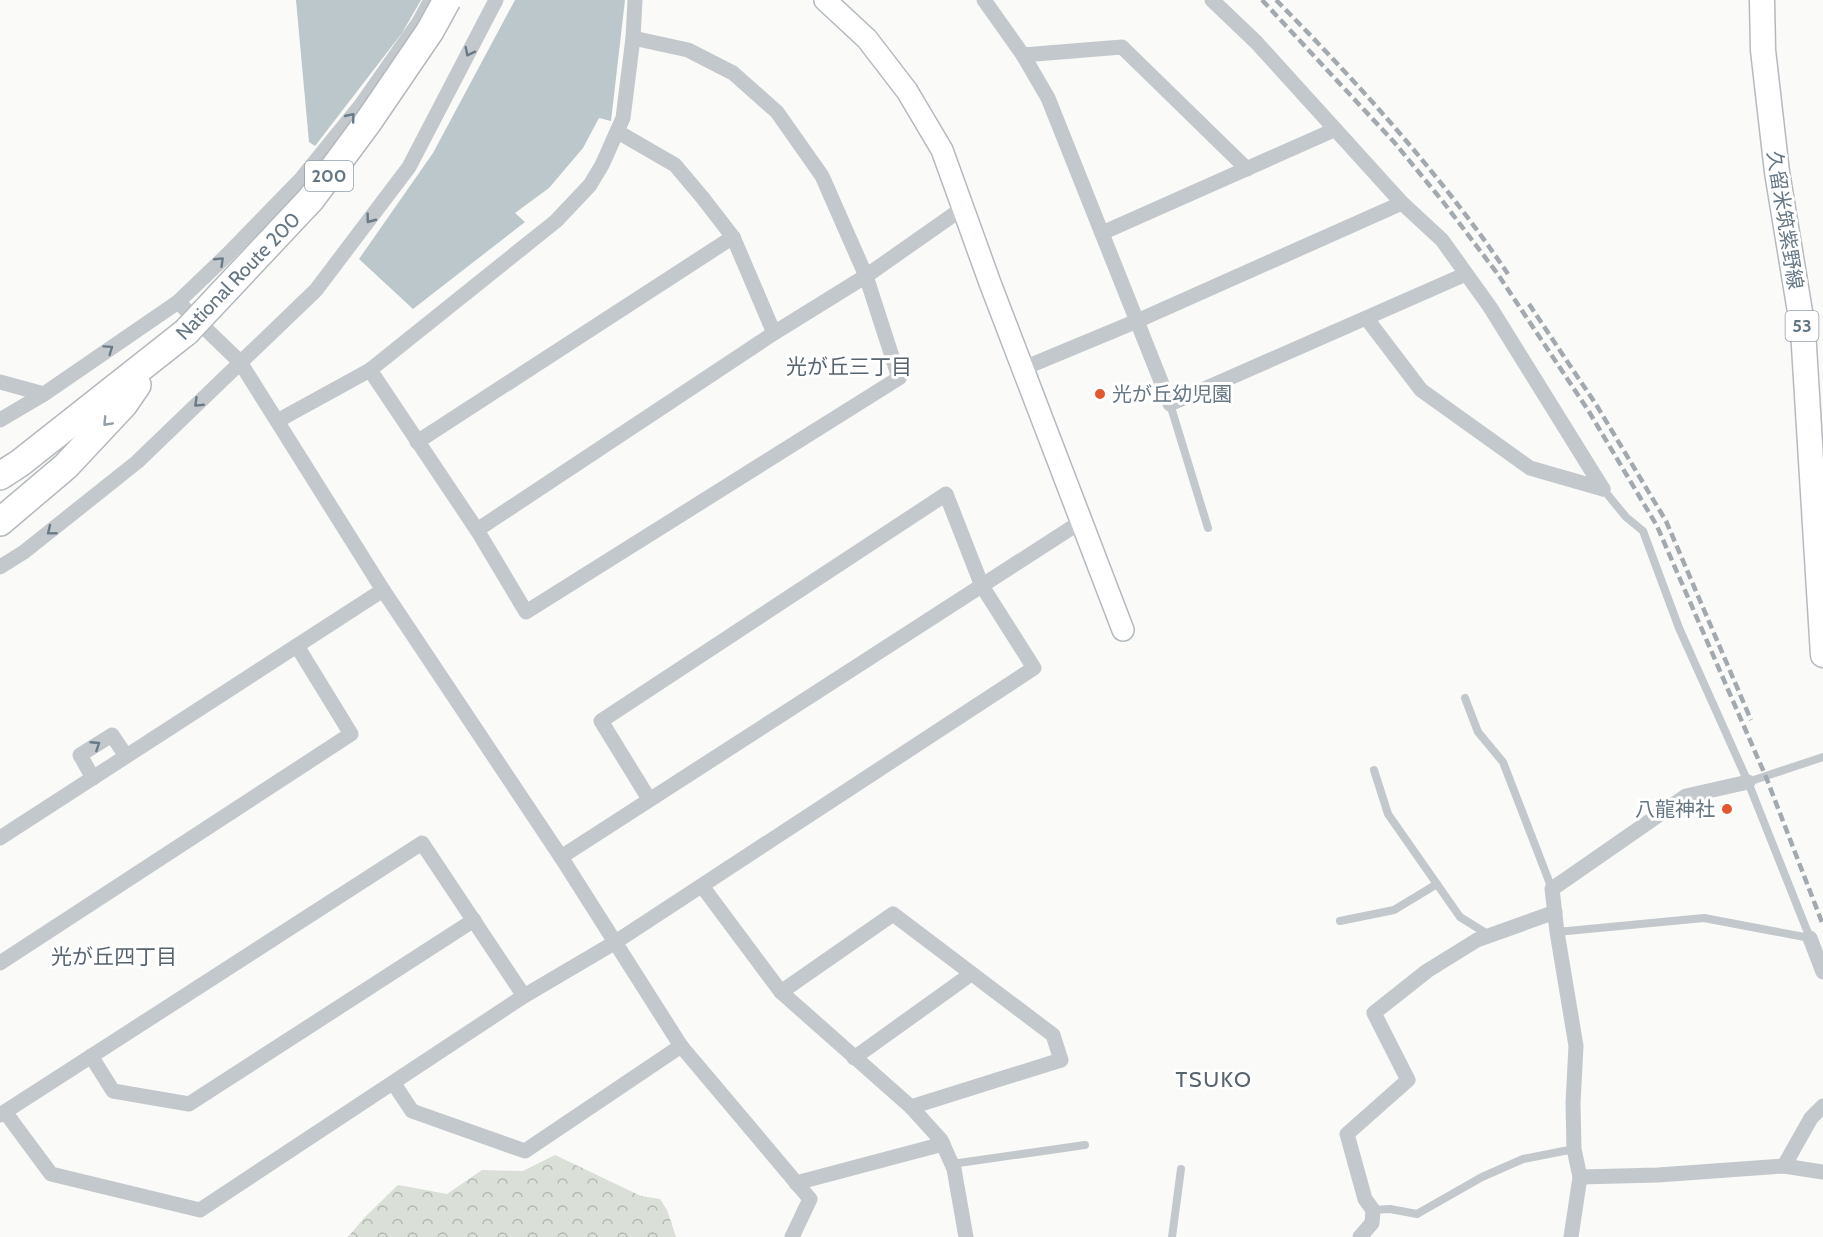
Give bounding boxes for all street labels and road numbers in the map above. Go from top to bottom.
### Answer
street label: 久留米筑紫野線 [1762,149,1808,291]
road number: 200 [305,161,353,191]
street label: National Route 200 [171,207,305,345]
road number: 53 [1786,311,1818,341]

